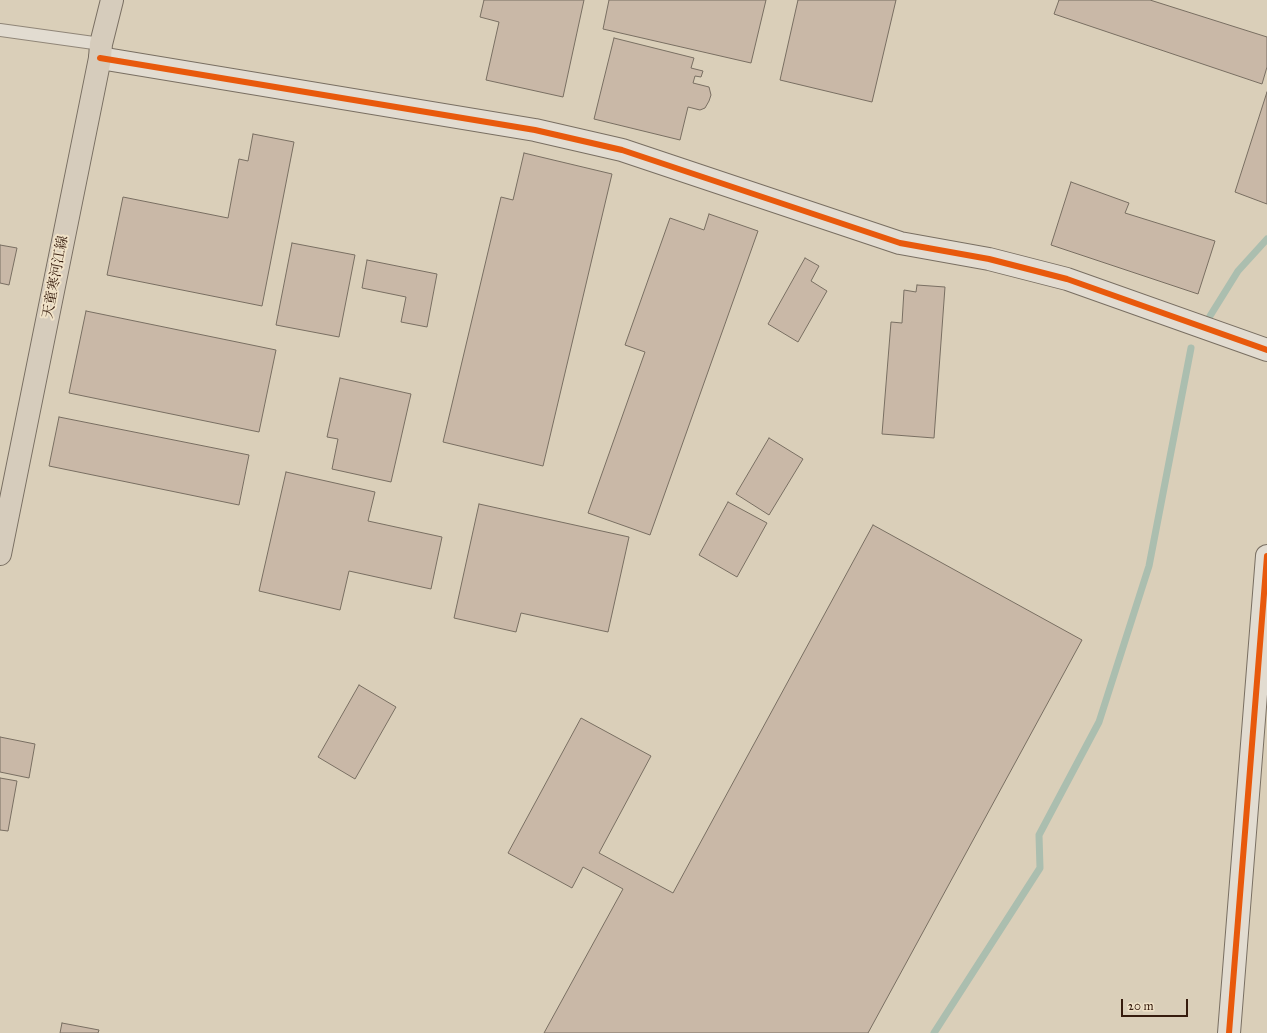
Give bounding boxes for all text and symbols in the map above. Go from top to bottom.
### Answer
street label: 天童寒河江線 [40,234,72,320]
scale bar [1123,991,1190,1017]
text: 20 m [1128,999,1154,1013]

